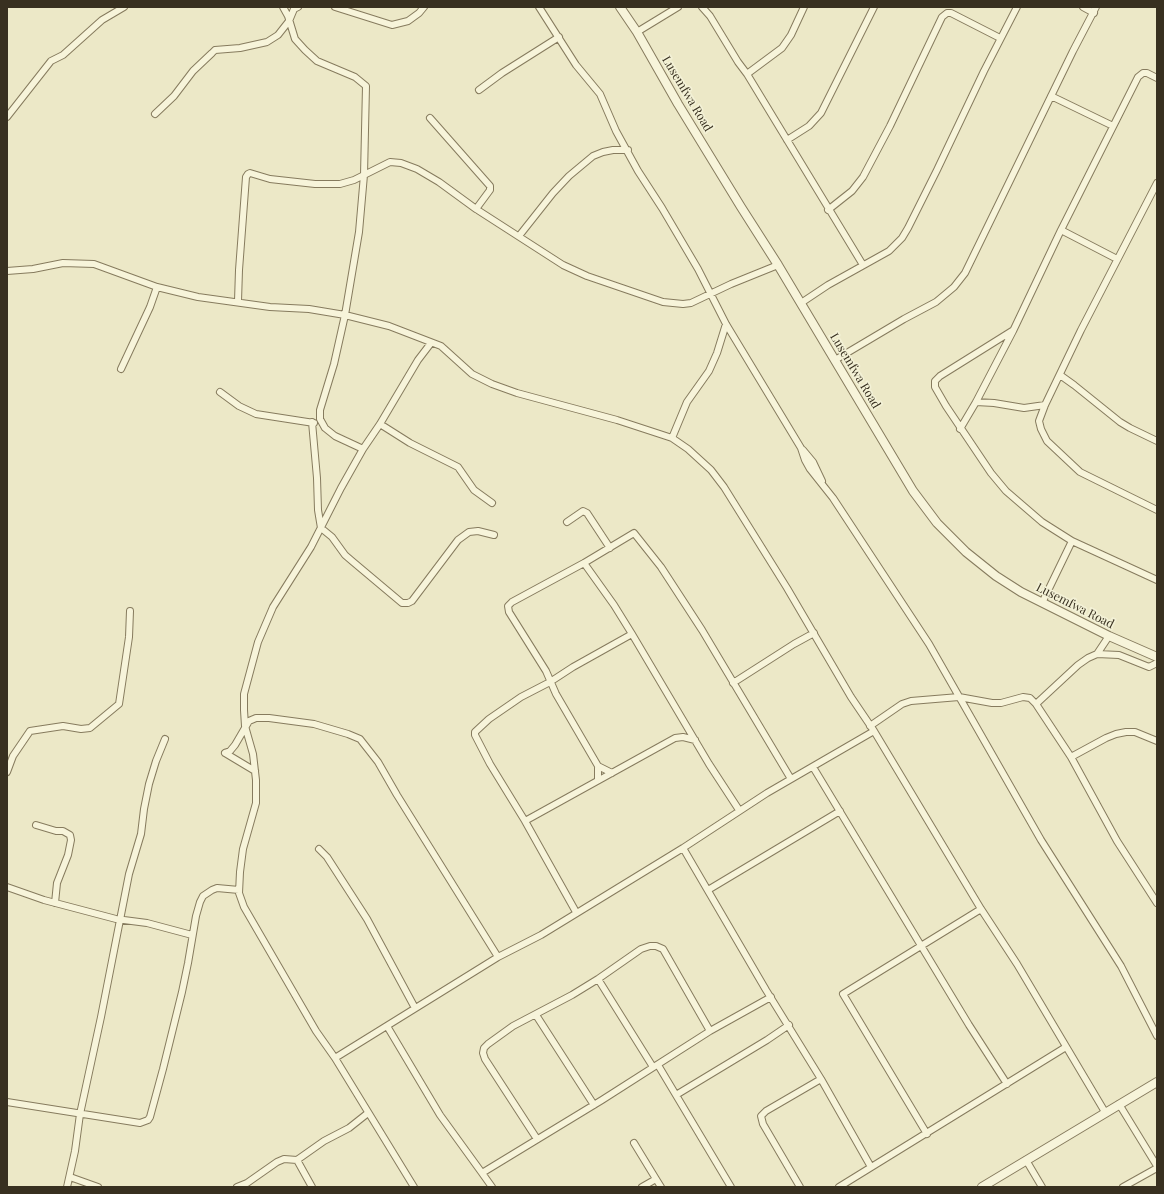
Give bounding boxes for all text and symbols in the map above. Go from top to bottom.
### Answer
street label: Lusemfwa Road [659,54,715,134]
street label: Lusemfwa Road [827,331,883,411]
street label: Lusemfwa Road [1034,580,1116,632]

